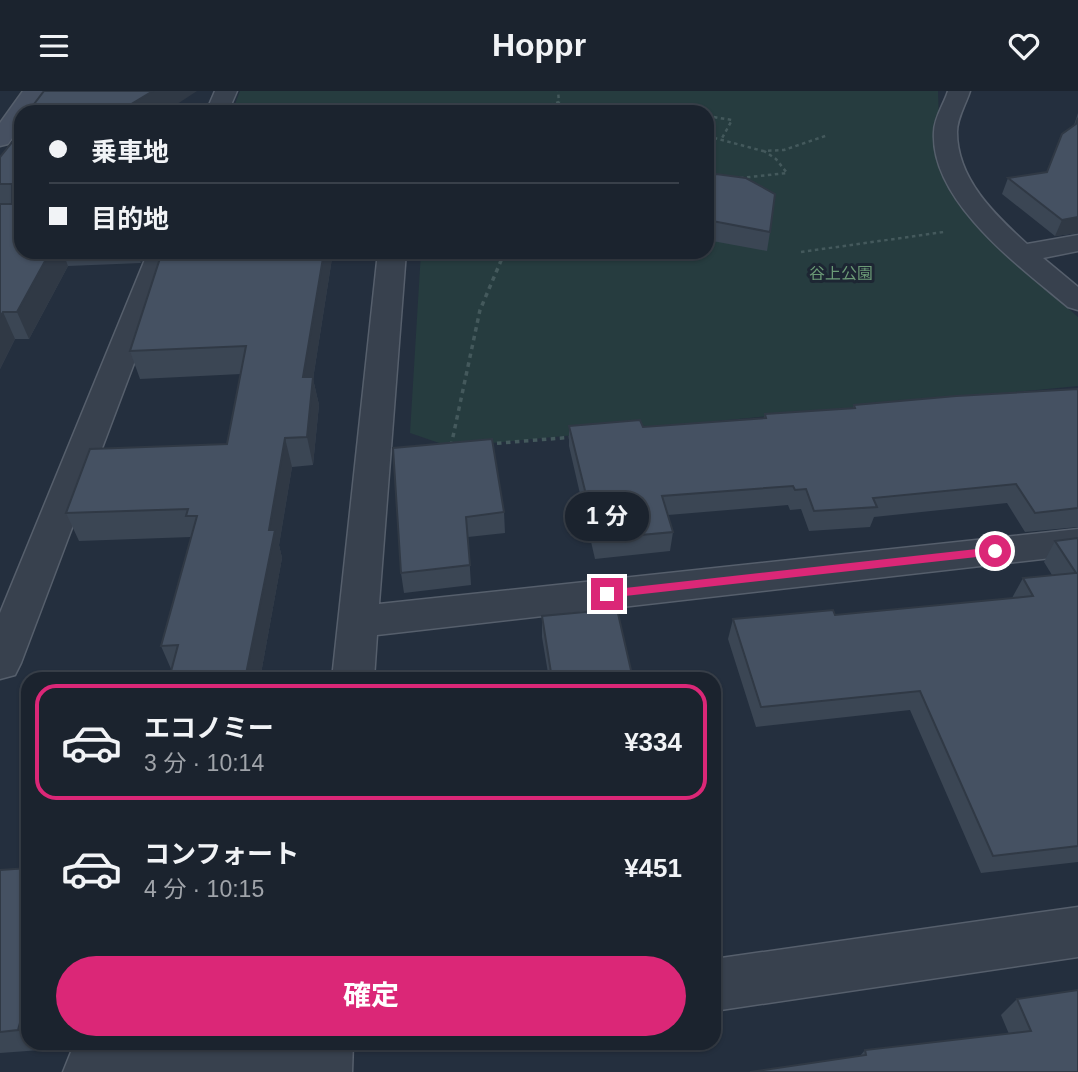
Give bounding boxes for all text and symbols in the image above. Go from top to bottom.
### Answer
icon: menu [35,27,73,65]
text: Hoppr [492,27,586,63]
icon: heart [1005,27,1043,65]
text: 乗車地 [91,137,169,167]
text: 目的地 [91,204,169,234]
park label: 谷上公園 [809,265,873,282]
callout: 1 分 [565,493,649,541]
text: 1 分 [586,503,628,529]
route start [979,535,1011,567]
route end [591,578,623,610]
icon: car [60,711,123,774]
text: エコノミー [144,713,274,743]
text: ¥334 [624,727,682,757]
text: 3 分 · 10:14 [144,750,264,776]
icon: car [60,837,123,900]
text: コンフォート [144,839,299,869]
text: ¥451 [624,853,682,883]
text: 4 分 · 10:15 [144,876,264,902]
button: 確定 [56,956,686,1036]

